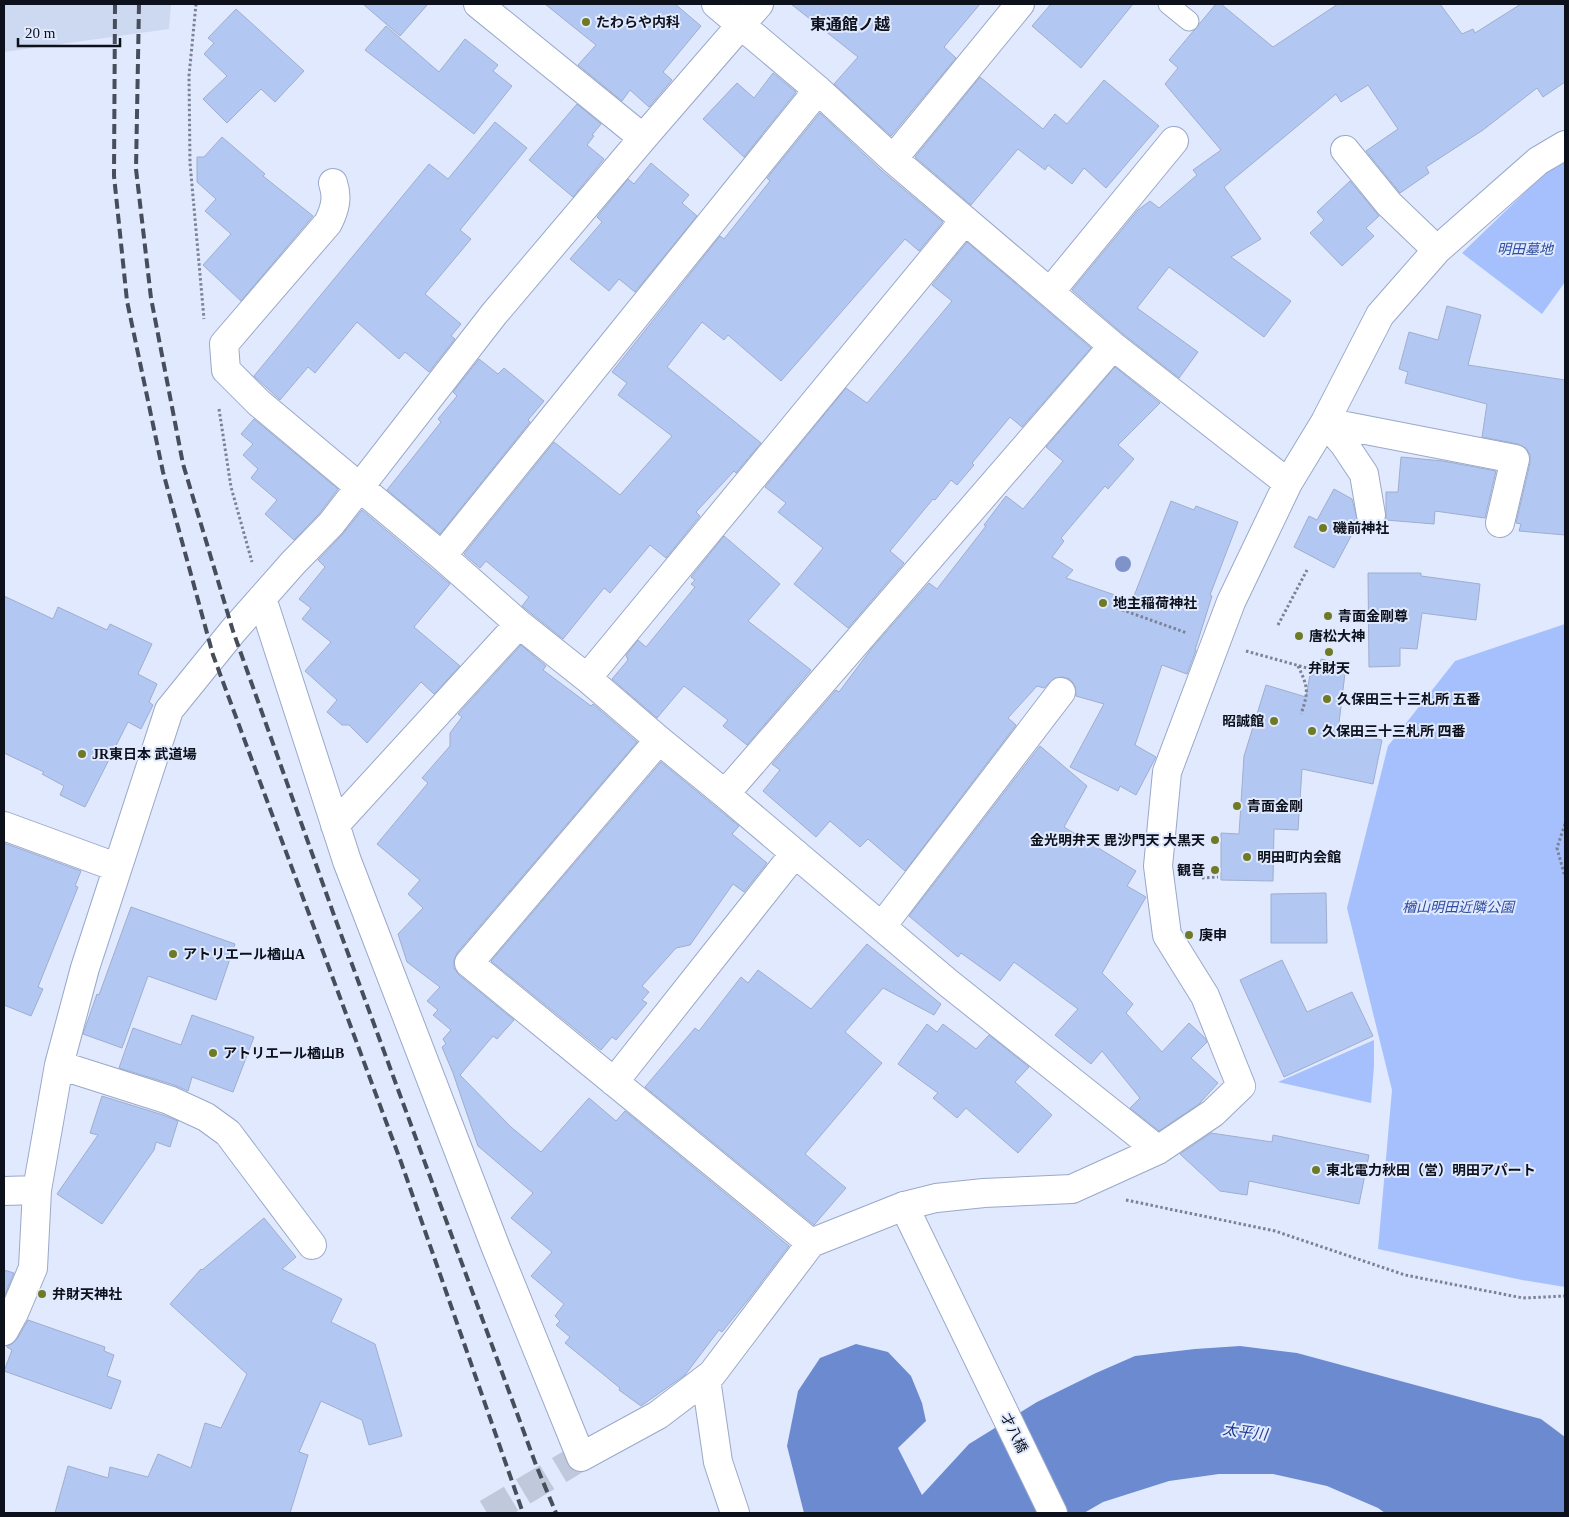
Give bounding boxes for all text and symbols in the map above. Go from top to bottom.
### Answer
scale bar [18,15,120,47]
place label: たわらや内科 [596,15,680,30]
district label: 東通館ノ越 [810,15,890,33]
marker: たわらや内科 [580,16,592,28]
text: 20 m [25,25,56,41]
park label: 明田墓地 [1497,242,1555,257]
place label: 磯前神社 [1332,520,1389,536]
marker: 磯前神社 [1317,522,1329,534]
place label: 地主稲荷神社 [1113,595,1197,611]
marker: 地主稲荷神社 [1097,597,1109,609]
place label: 青面金剛尊 [1338,609,1408,624]
marker: 青面金剛尊 [1322,610,1334,622]
place label: 唐松大神 [1309,628,1365,644]
marker: 唐松大神 [1293,630,1305,642]
marker: 弁財天 [1323,646,1335,658]
place label: 弁財天 [1308,661,1350,676]
place label: 久保田三十三札所 五番 [1337,692,1481,707]
marker: 久保田三十三札所 五番 [1321,693,1333,705]
place label: 昭誠館 [1222,714,1264,729]
marker: 昭誠館 [1268,715,1280,727]
place label: 久保田三十三札所 四番 [1322,724,1466,739]
marker: 久保田三十三札所 四番 [1306,725,1318,737]
place label: JR東日本 武道場 [92,747,197,762]
marker: JR東日本 武道場 [76,748,88,760]
place label: 青面金剛 [1247,799,1303,814]
marker: 青面金剛 [1231,800,1243,812]
place label: 金光明弁天 毘沙門天 大黒天 [1030,833,1205,848]
marker: 金光明弁天 毘沙門天 大黒天 [1209,834,1221,846]
place label: 明田町内会館 [1257,850,1341,865]
marker: 明田町内会館 [1241,851,1253,863]
place label: 観音 [1177,863,1205,878]
marker: 観音 [1209,864,1221,876]
park label: 楢山明田近隣公園 [1402,900,1516,915]
place label: 庚申 [1199,928,1227,943]
marker: 庚申 [1183,929,1195,941]
place label: アトリエール楢山A [183,947,306,962]
marker: アトリエール楢山A [167,948,179,960]
place label: アトリエール楢山B [223,1046,344,1061]
marker: アトリエール楢山B [207,1047,219,1059]
place label: 東北電力秋田（営）明田アパート [1326,1162,1536,1178]
marker: 東北電力秋田（営）明田アパート [1310,1164,1322,1176]
place label: 弁財天神社 [52,1286,122,1302]
marker: 弁財天神社 [36,1288,48,1300]
street label: 才八橋 [998,1411,1030,1455]
water label: 太平川 [1222,1421,1270,1443]

